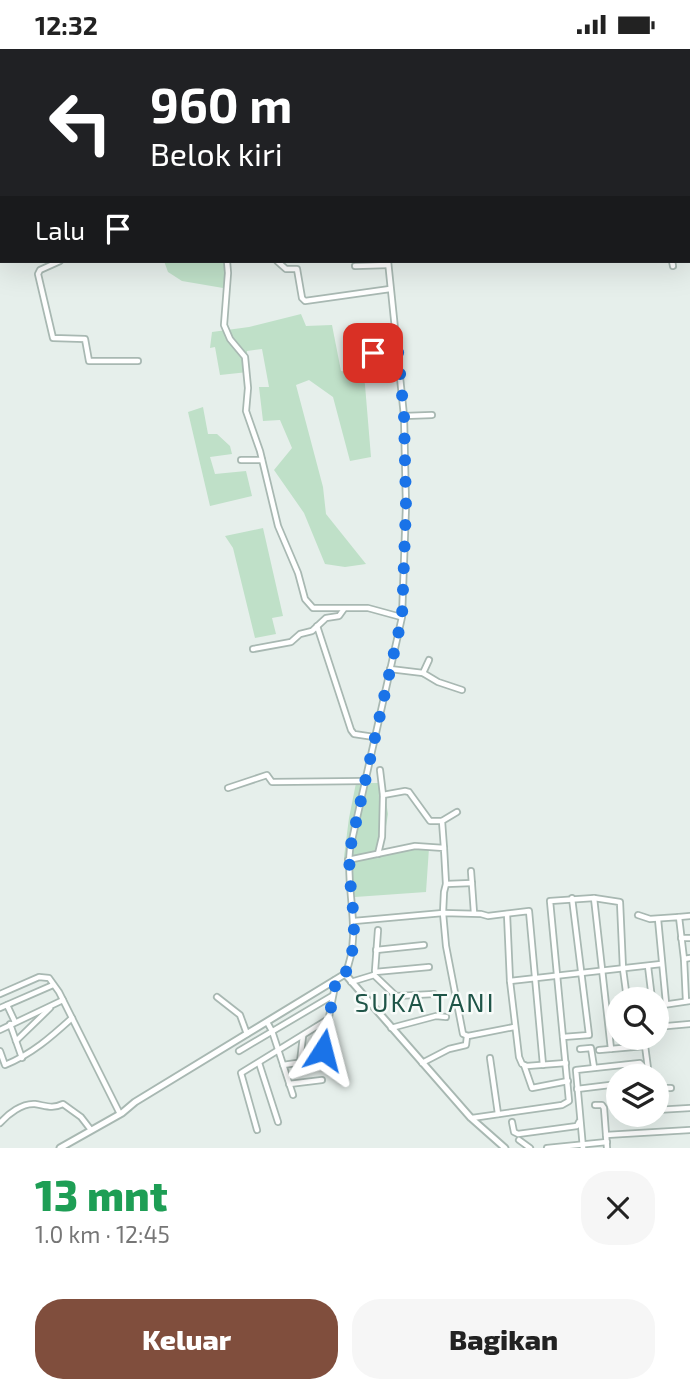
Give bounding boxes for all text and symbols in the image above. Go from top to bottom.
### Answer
text: 12:32 [35,9,98,40]
text: 960 m [150,74,293,133]
icon: left [35,77,126,168]
text: Belok kiri [150,134,283,172]
icon: arrive [99,210,137,248]
text: Lalu [35,214,85,245]
pin [343,323,403,383]
icon: arrive [354,334,392,372]
district label: SUKA TANI [355,986,495,1017]
map controls [606,987,669,1127]
button: search [606,987,669,1050]
position arrow [286,1013,360,1087]
button: layers [606,1064,669,1127]
text: 13 mnt [35,1169,168,1219]
button: close [581,1171,655,1245]
text: 1.0 km · 12:45 [35,1220,170,1248]
button: Keluar [35,1299,338,1379]
button: Bagikan [352,1299,655,1379]

